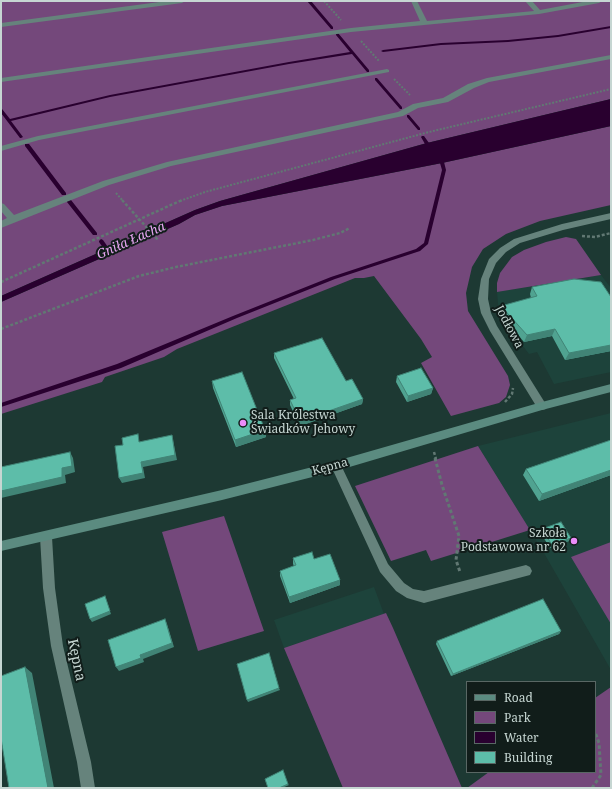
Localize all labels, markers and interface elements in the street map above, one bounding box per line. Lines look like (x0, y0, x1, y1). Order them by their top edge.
water label: Gniła Łacha (94, 219, 168, 263)
street label: Jodłowa (492, 303, 526, 351)
place label: Sala Królestwa Świadków Jehowy (251, 409, 355, 437)
marker: Sala Królestwa Świadków Jehowy (238, 418, 248, 428)
street label: Kępna (311, 455, 349, 479)
place label: Szkoła Podstawowa nr 62 (461, 527, 566, 555)
marker: Szkoła Podstawowa nr 62 (569, 536, 579, 546)
street label: Kępna (63, 637, 89, 683)
legend (466, 681, 596, 773)
text: Road (504, 689, 533, 706)
text: Park (504, 709, 531, 726)
text: Water (504, 729, 539, 746)
text: Building (504, 749, 552, 766)

